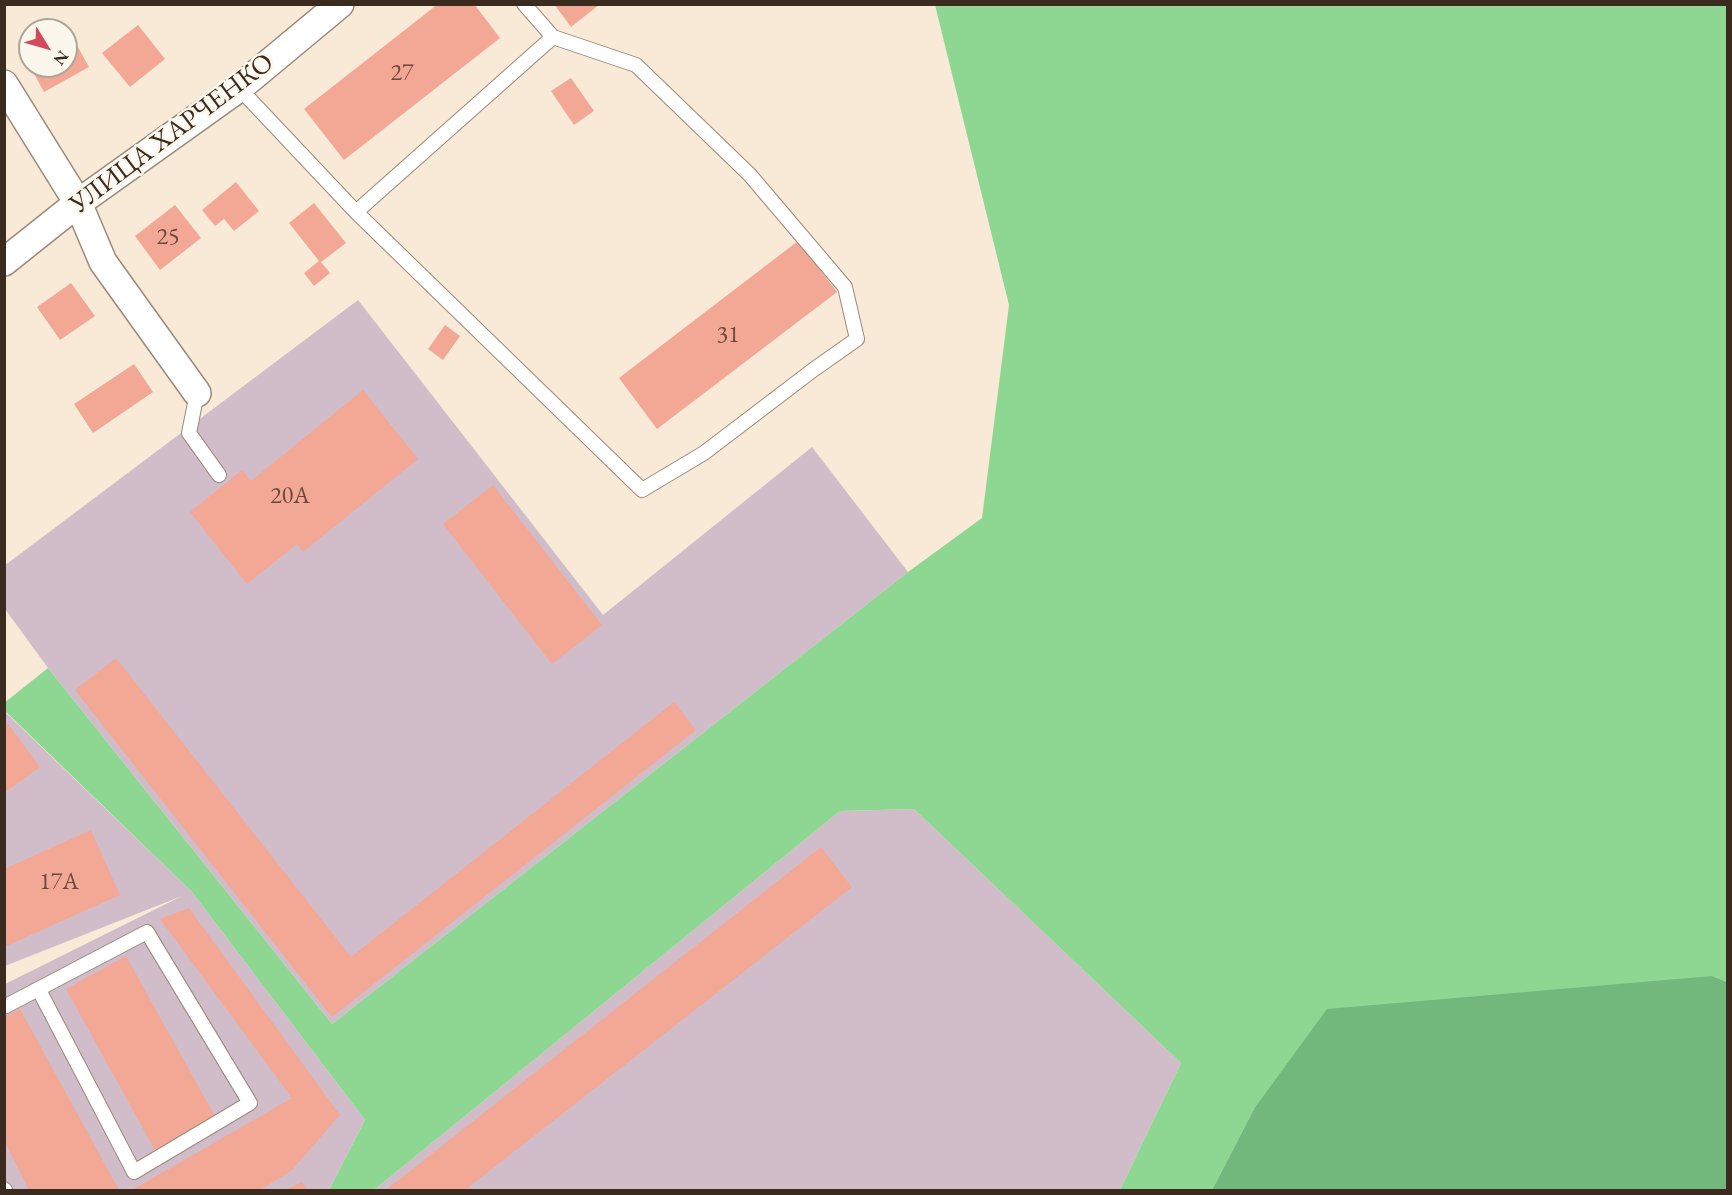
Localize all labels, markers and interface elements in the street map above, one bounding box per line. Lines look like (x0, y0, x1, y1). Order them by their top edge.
north arrow (18, 18, 78, 78)
text: N (49, 46, 73, 69)
street label: УЛИЦА ХАРЧЕНКО (64, 47, 280, 221)
house number: 27 (390, 59, 414, 87)
house number: 25 (156, 223, 180, 251)
house number: 31 (716, 321, 740, 349)
house number: 20А (270, 482, 310, 510)
house number: 17А (39, 868, 79, 896)

